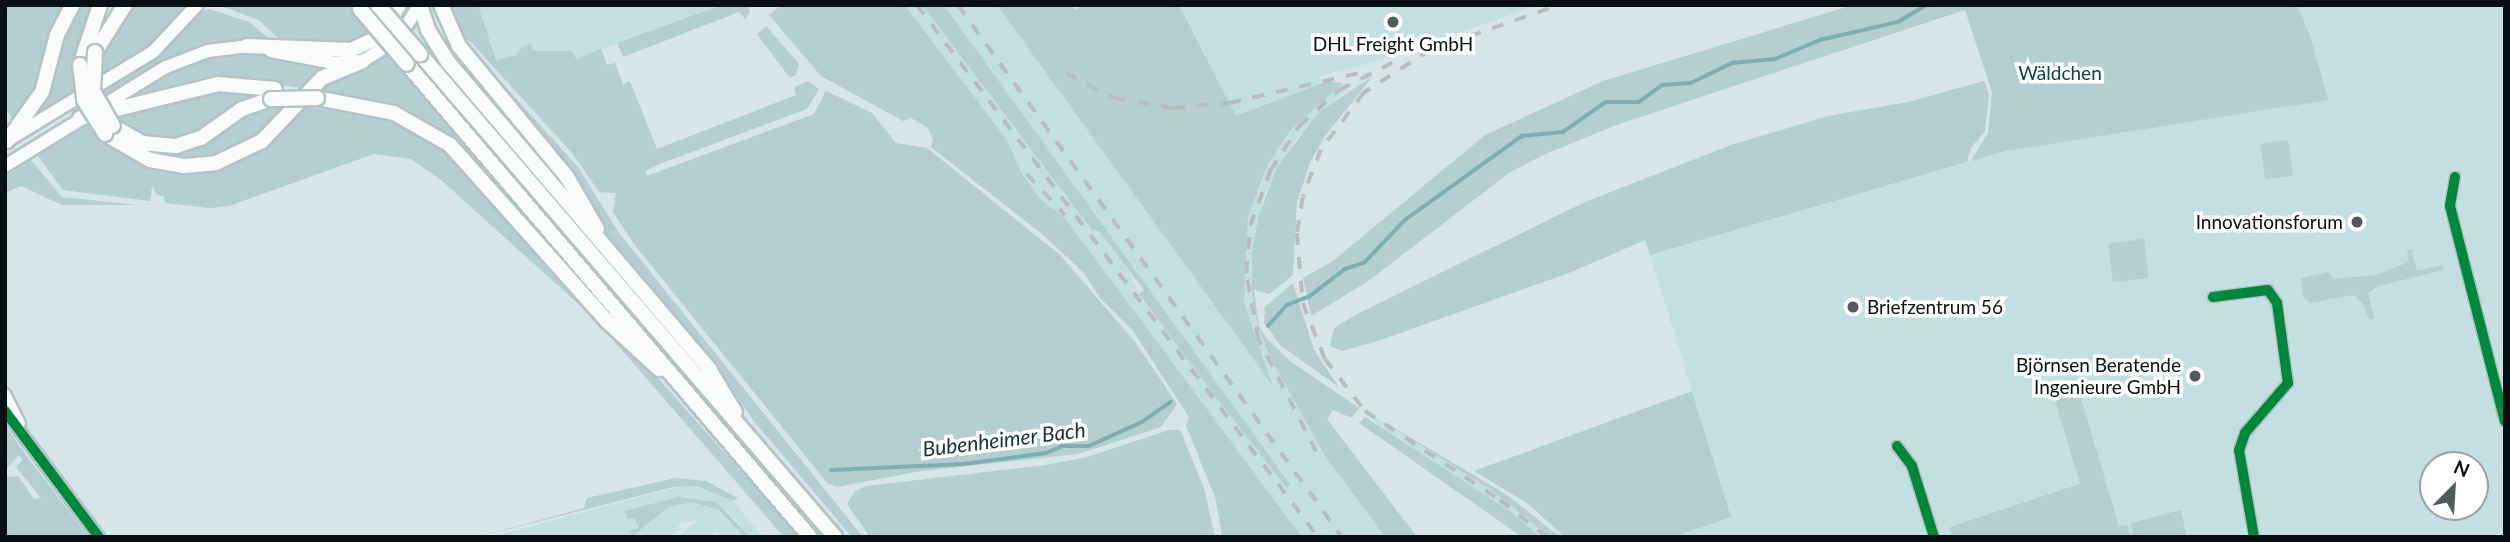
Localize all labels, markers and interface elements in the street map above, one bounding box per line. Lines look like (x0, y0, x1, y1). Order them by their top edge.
marker: DHL Freight GmbH (1385, 14, 1401, 30)
place label: DHL Freight GmbH (1313, 33, 1473, 55)
park label: Wäldchen (2018, 62, 2102, 84)
place label: Innovationsforum (2196, 211, 2343, 233)
marker: Innovationsforum (2349, 214, 2365, 230)
place label: Briefzentrum 56 (1867, 296, 2003, 318)
marker: Briefzentrum 56 (1845, 299, 1861, 315)
place label: Björnsen Beratende Ingenieure GmbH (2016, 354, 2181, 398)
marker: Björnsen Beratende Ingenieure GmbH (2187, 368, 2203, 384)
water label: Bubenheimer Bach (921, 416, 1087, 462)
north arrow (2419, 451, 2489, 521)
text: N (2451, 455, 2473, 482)

